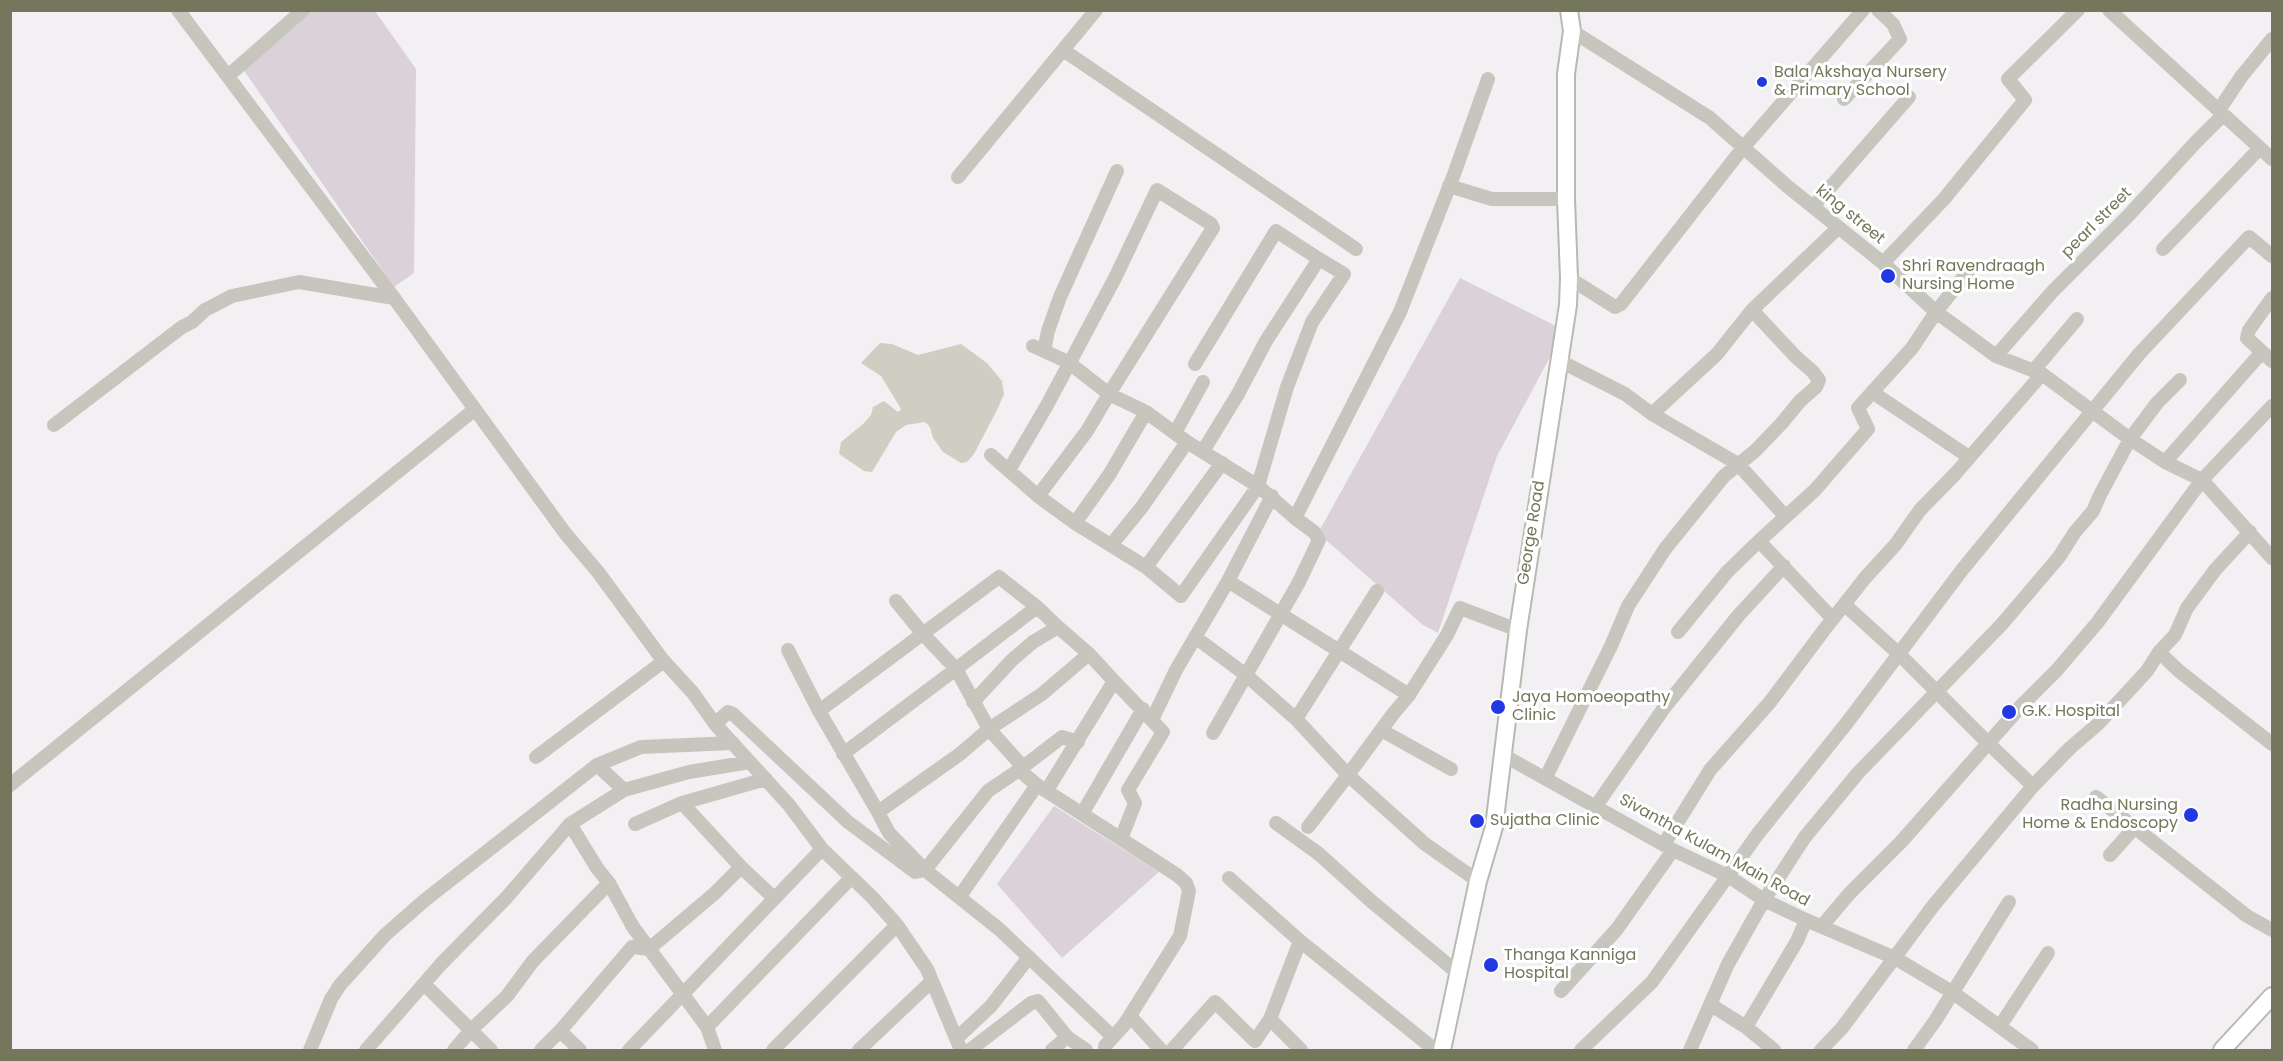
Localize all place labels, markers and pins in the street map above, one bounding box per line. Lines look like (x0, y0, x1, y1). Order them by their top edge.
place label: Bala Akshaya Nursery & Primary School (1774, 63, 1947, 101)
marker: Bala Akshaya Nursery & Primary School (1755, 75, 1769, 89)
place label: Shri Ravendraagh Nursing Home (1902, 257, 2045, 295)
marker: Shri Ravendraagh Nursing Home (1879, 267, 1897, 285)
place label: Jaya Homoeopathy Clinic (1512, 688, 1670, 726)
marker: Jaya Homoeopathy Clinic (1489, 698, 1507, 716)
place label: G.K. Hospital (2022, 702, 2120, 722)
marker: G.K. Hospital (2000, 703, 2018, 721)
place label: Radha Nursing Home & Endoscopy (2022, 796, 2178, 834)
marker: Radha Nursing Home & Endoscopy (2182, 806, 2200, 824)
place label: Sujatha Clinic (1490, 811, 1600, 831)
marker: Sujatha Clinic (1468, 812, 1486, 830)
place label: Thanga Kanniga Hospital (1504, 946, 1636, 984)
marker: Thanga Kanniga Hospital (1482, 956, 1500, 974)

